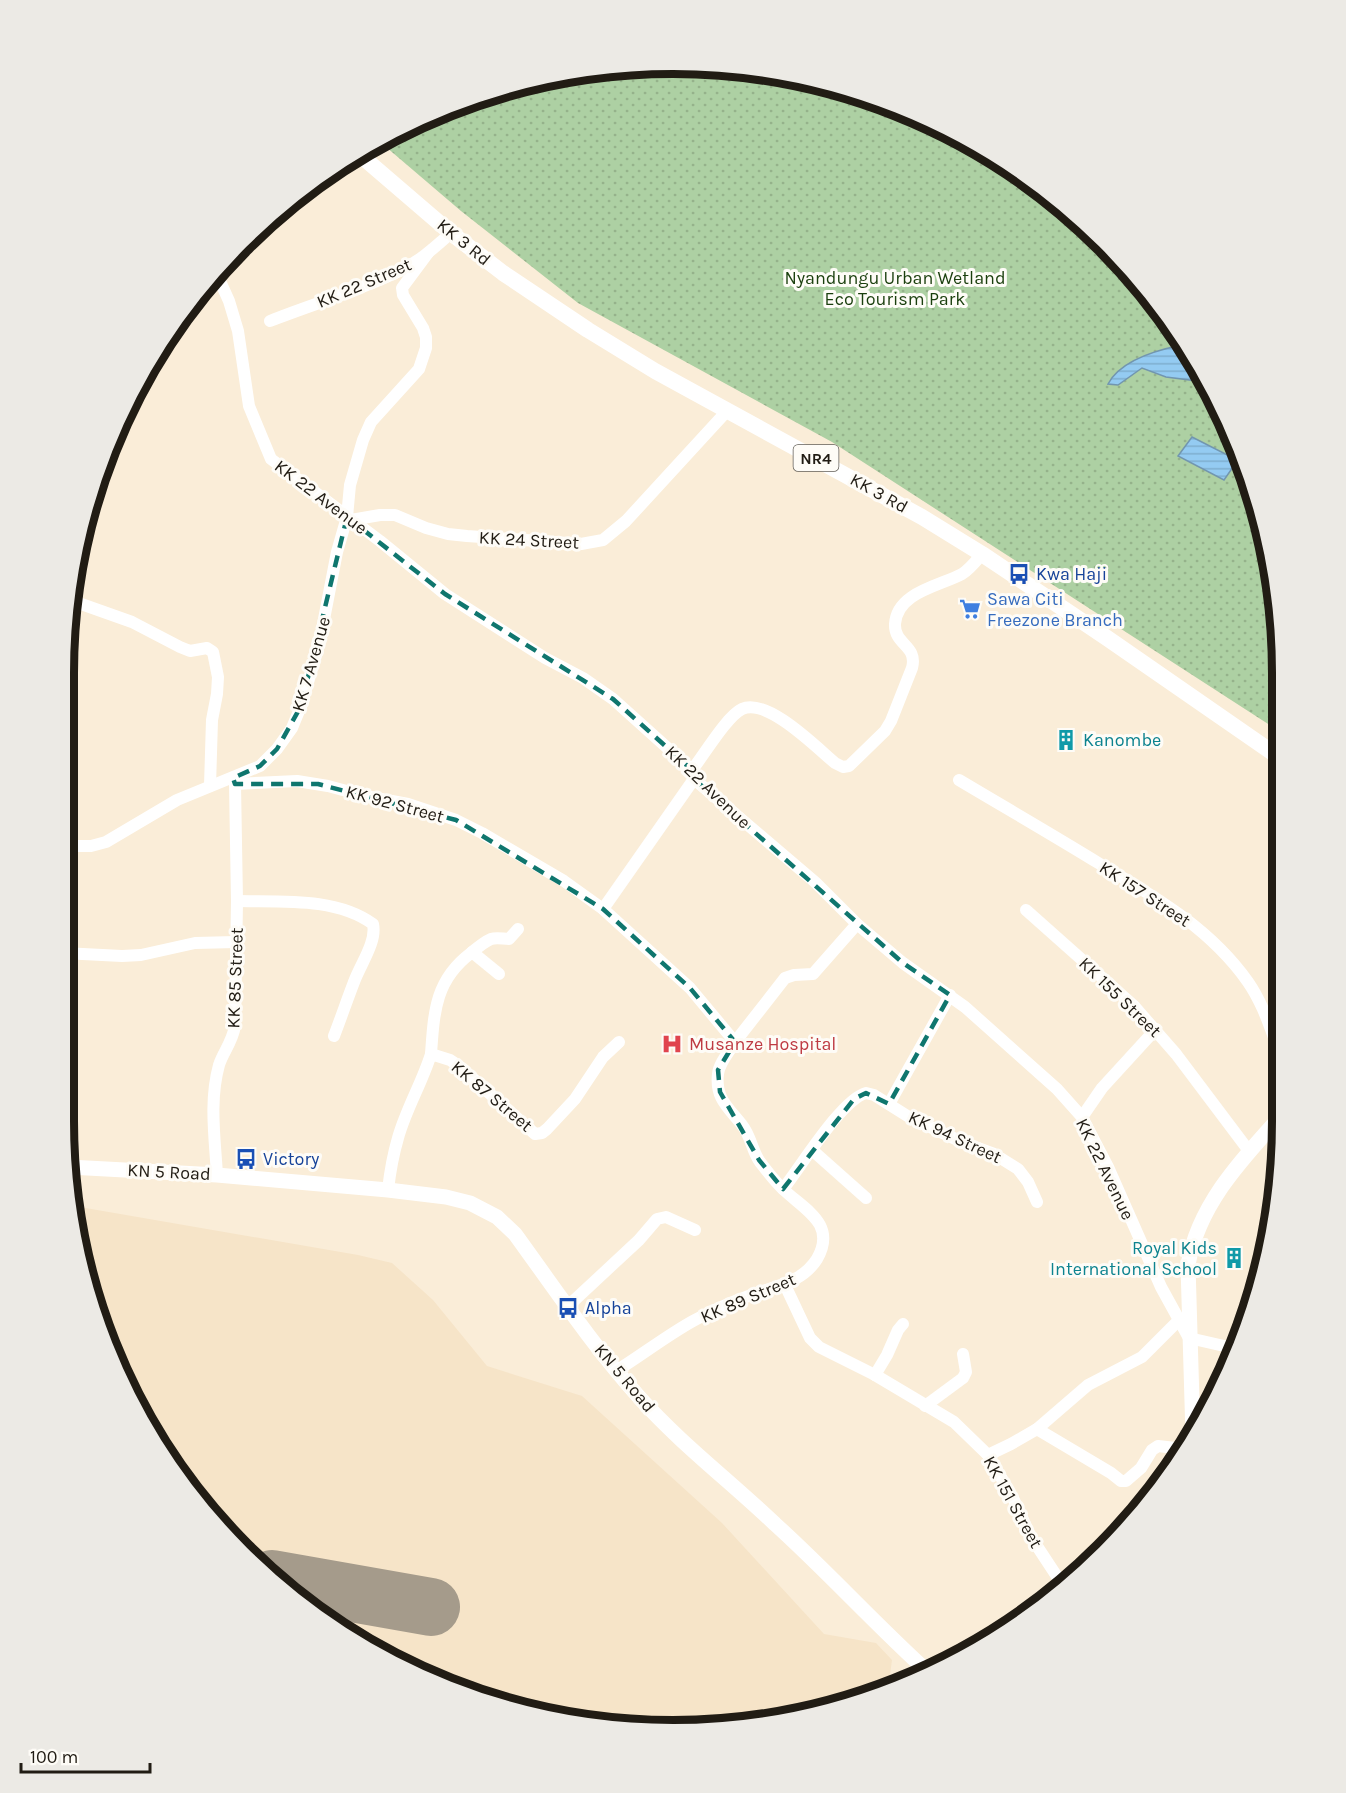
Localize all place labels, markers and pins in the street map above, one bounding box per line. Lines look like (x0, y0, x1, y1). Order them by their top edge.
bus stop icon: Kwa Haji (1007, 562, 1031, 586)
place label: Kwa Haji (1036, 563, 1107, 585)
place label: Sawa Citi Freezone Branch (987, 588, 1123, 631)
supermarket icon: Sawa Citi Freezone Branch (958, 597, 982, 621)
building icon: Kanombe (1054, 728, 1078, 752)
place label: Kanombe (1083, 729, 1161, 751)
hospital icon: Musanze Hospital (660, 1032, 684, 1056)
place label: Musanze Hospital (689, 1033, 836, 1055)
bus stop icon: Victory (234, 1147, 258, 1171)
place label: Victory (263, 1148, 320, 1170)
place label: Royal Kids International School (1050, 1237, 1217, 1280)
building icon: Royal Kids International School (1222, 1246, 1246, 1270)
bus stop icon: Alpha (556, 1296, 580, 1320)
place label: Alpha (585, 1297, 632, 1319)

